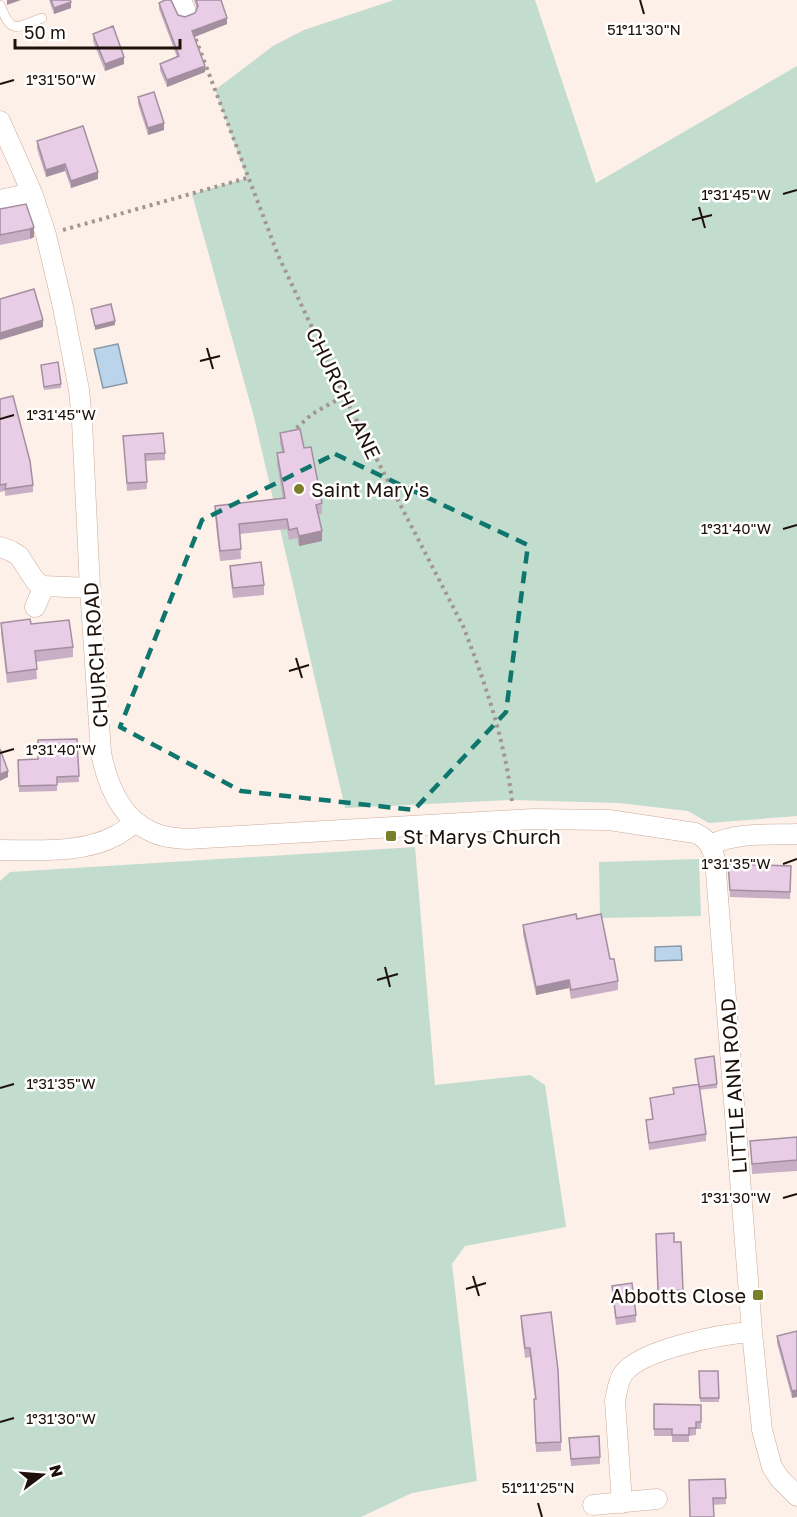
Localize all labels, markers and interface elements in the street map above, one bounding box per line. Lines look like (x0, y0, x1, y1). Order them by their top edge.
scale bar (15, 12, 180, 50)
text: 51°11'30"N (607, 20, 681, 38)
text: 50 m (24, 21, 66, 43)
text: 1°31'50"W (26, 70, 96, 88)
text: 1°31'45"W (701, 185, 771, 203)
street label: CHURCH LANE (302, 323, 386, 463)
text: 1°31'45"W (26, 405, 96, 423)
place label: Saint Mary's (311, 477, 429, 501)
marker: Saint Mary's (292, 482, 306, 496)
text: 1°31'40"W (701, 519, 771, 537)
street label: CHURCH ROAD (78, 581, 112, 729)
text: 1°31'40"W (26, 740, 96, 758)
place label: St Marys Church (403, 824, 561, 848)
marker: St Marys Church (384, 829, 398, 843)
text: 1°31'35"W (701, 854, 771, 872)
street label: LITTLE ANN ROAD (715, 997, 751, 1175)
text: 1°31'35"W (26, 1074, 96, 1092)
text: 1°31'30"W (701, 1188, 771, 1206)
place label: Abbotts Close (611, 1283, 746, 1307)
marker: Abbotts Close (751, 1288, 765, 1302)
text: 1°31'30"W (26, 1409, 96, 1427)
north arrow (12, 1445, 72, 1505)
text: N (45, 1462, 68, 1479)
text: 51°11'25"N (501, 1478, 575, 1496)

